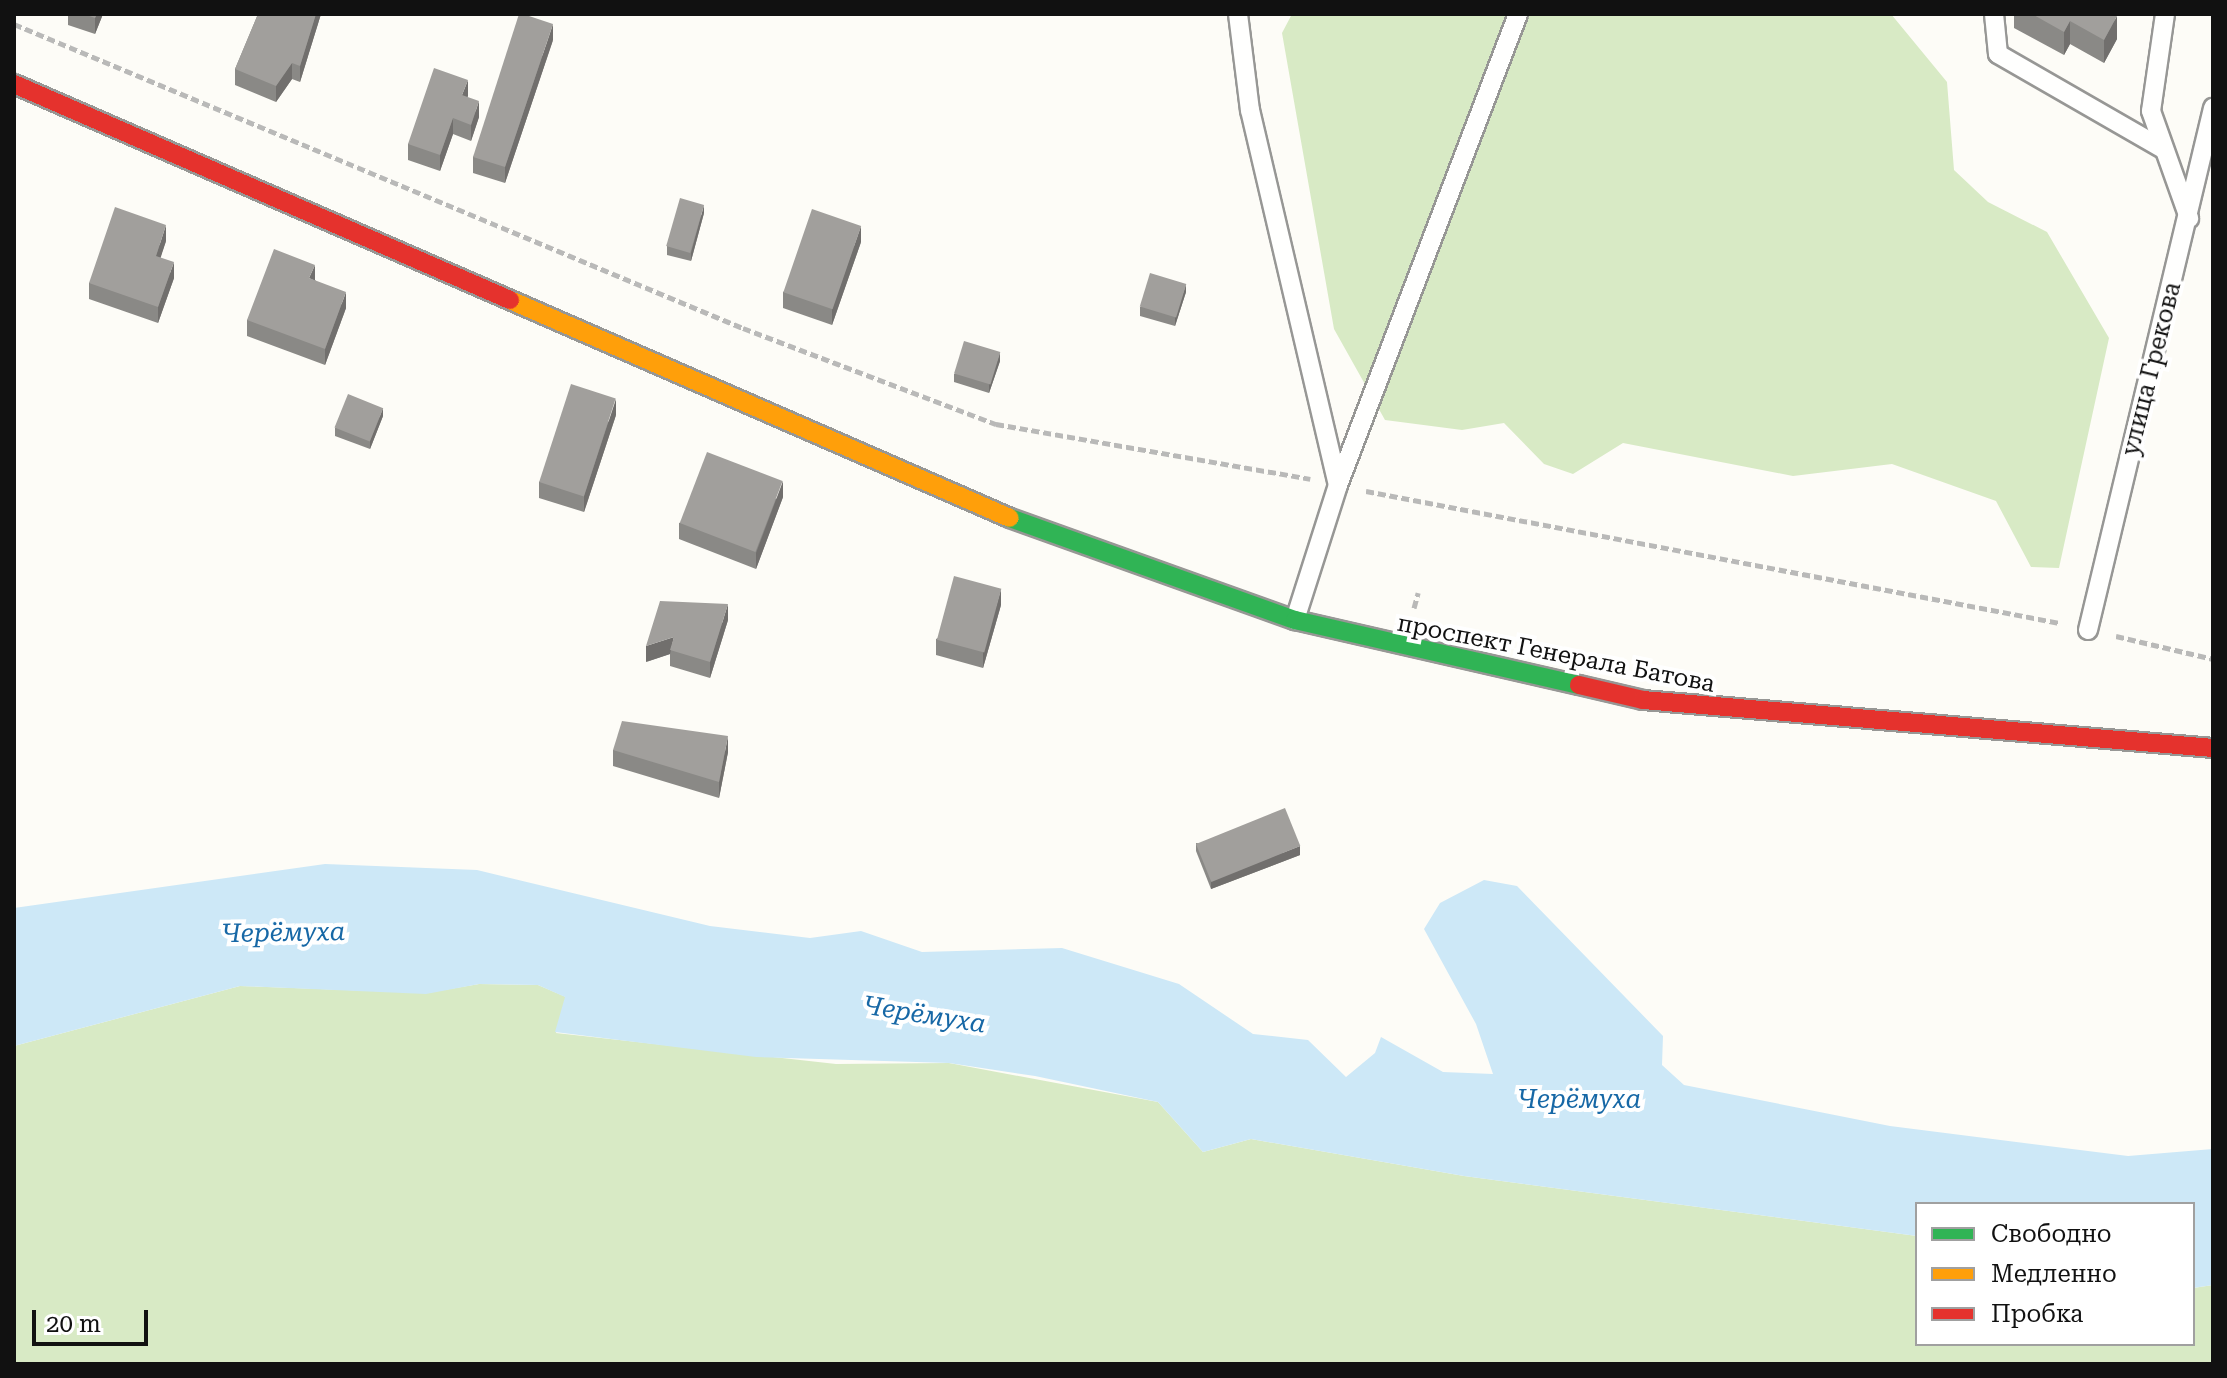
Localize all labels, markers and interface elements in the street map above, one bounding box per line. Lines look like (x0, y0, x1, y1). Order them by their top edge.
street label: улица Грекова (2117, 279, 2187, 459)
street label: проспект Генерала Батова (1395, 609, 1717, 699)
water label: Черёмуха (221, 916, 345, 950)
water label: Черёмуха (860, 990, 988, 1040)
water label: Черёмуха (1517, 1084, 1641, 1116)
legend (1915, 1202, 2195, 1346)
text: Свободно (1991, 1220, 2112, 1248)
text: Медленно (1991, 1260, 2117, 1288)
scale bar (36, 1294, 152, 1344)
text: Пробка (1991, 1300, 2083, 1328)
text: 20 m (46, 1310, 101, 1338)

